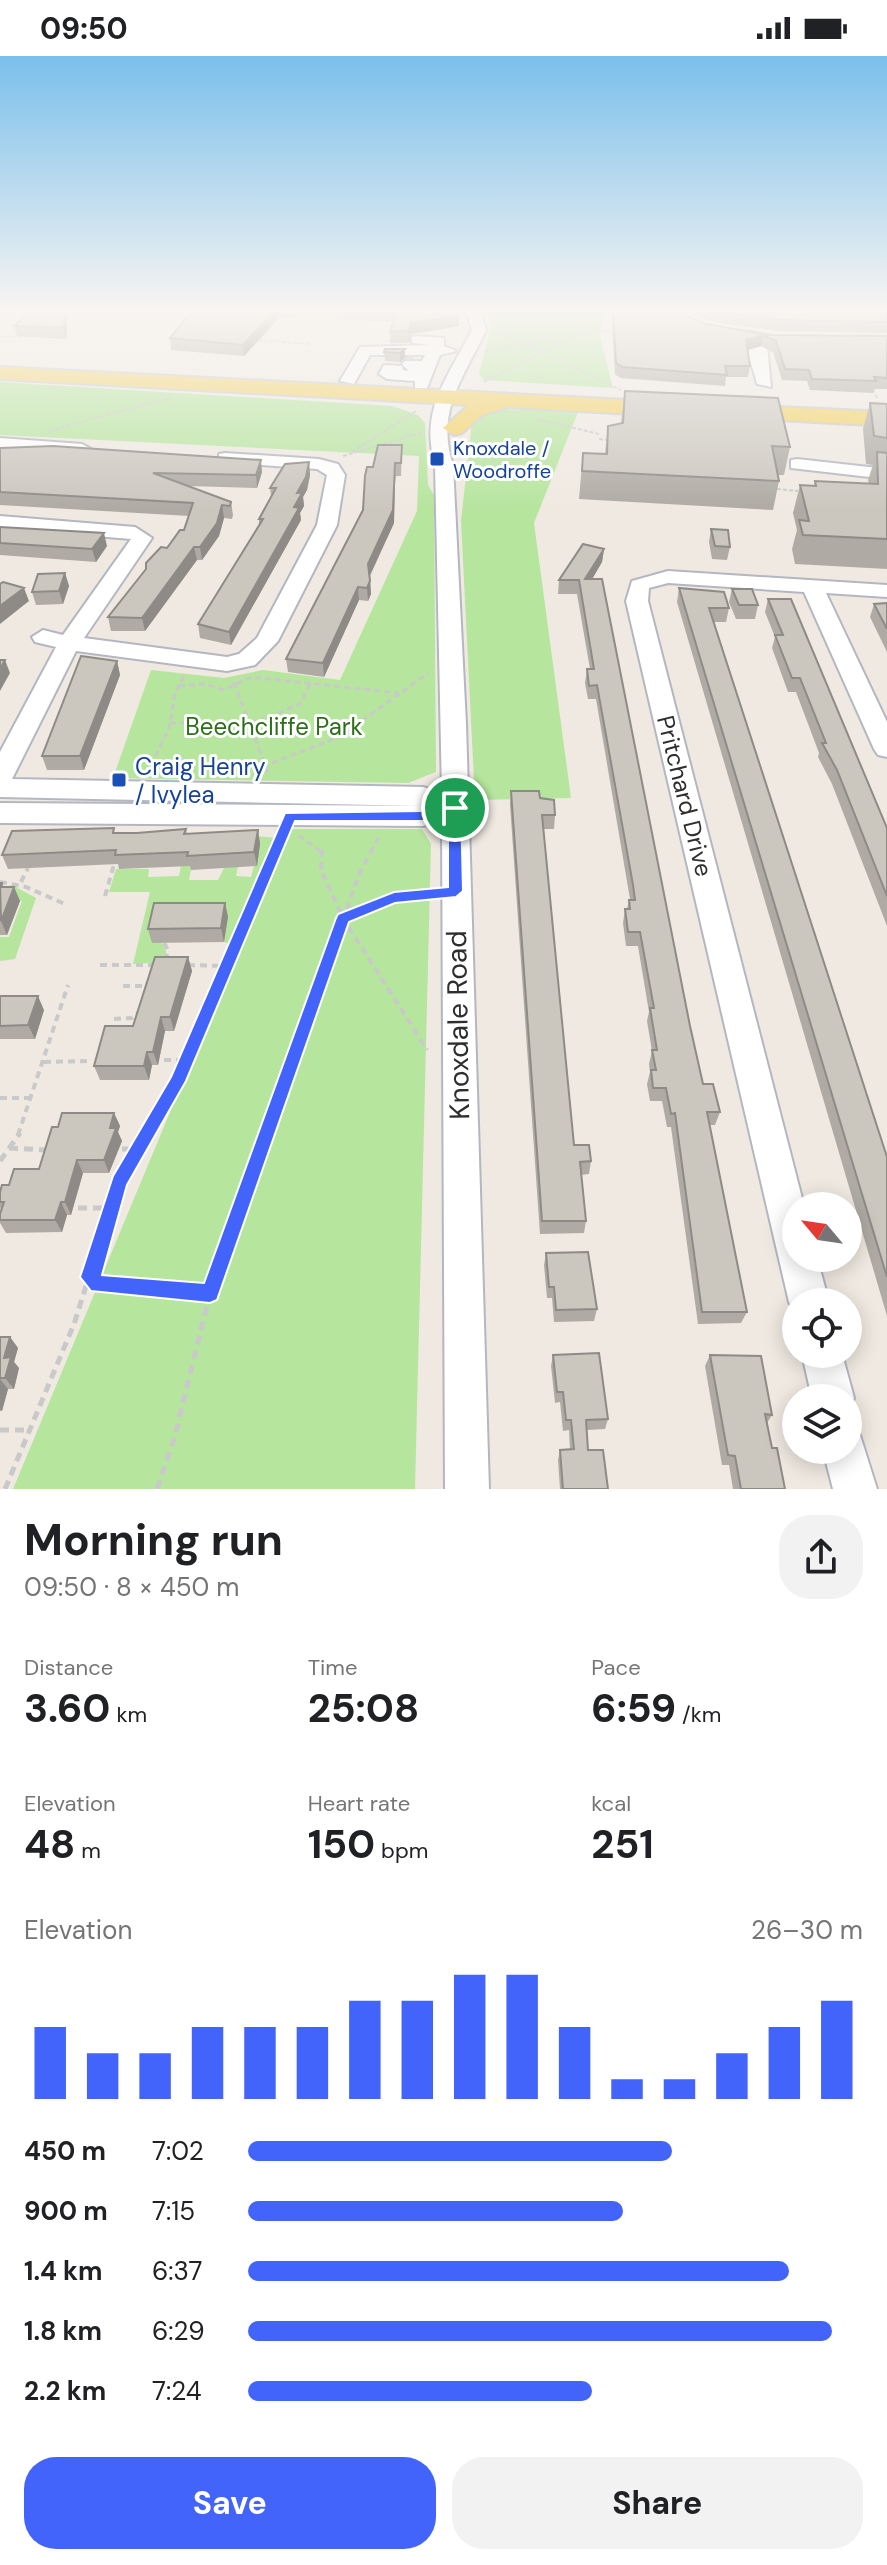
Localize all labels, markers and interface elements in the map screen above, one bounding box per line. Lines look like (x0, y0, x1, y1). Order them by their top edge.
text: 09:50 (40, 9, 128, 48)
place label: Knoxdale / Woodroffe (453, 435, 551, 484)
marker: Knoxdale / Woodroffe (428, 450, 446, 468)
park label: Beechcliffe Park (185, 711, 363, 742)
street label: Pritchard Drive (650, 712, 720, 880)
place label: Craig Henry / Ivylea (135, 751, 266, 810)
marker: Craig Henry / Ivylea (110, 771, 128, 789)
pin (421, 774, 489, 842)
icon: arrive (433, 786, 477, 830)
street label: Knoxdale Road (438, 930, 478, 1120)
north arrow (782, 1192, 862, 1272)
map controls (782, 1192, 862, 1464)
button: locate (782, 1288, 862, 1368)
button: layers (782, 1384, 862, 1464)
text: Morning run (24, 1511, 283, 1569)
button: share (779, 1515, 863, 1599)
text: 09:50 · 8 × 450 m (24, 1570, 239, 1604)
text: Distance (24, 1653, 113, 1682)
text: Time (308, 1653, 357, 1682)
text: Pace (591, 1653, 641, 1682)
text: 3.60 (24, 1682, 111, 1734)
text: 25:08 (308, 1682, 419, 1734)
text: 6:59 (591, 1682, 676, 1734)
text: km (111, 1700, 147, 1729)
text: /km (676, 1700, 721, 1729)
text: Elevation (24, 1789, 116, 1818)
text: Heart rate (308, 1789, 410, 1818)
text: kcal (591, 1789, 631, 1818)
text: 48 (24, 1818, 75, 1870)
text: 150 (308, 1818, 375, 1870)
text: 251 (591, 1818, 654, 1870)
text: m (75, 1836, 101, 1865)
text: bpm (375, 1836, 428, 1865)
text: Elevation (24, 1913, 132, 1947)
text: 26–30 m (751, 1913, 863, 1947)
text: 450 m (24, 2134, 106, 2168)
text: 7:02 (152, 2134, 204, 2168)
text: 900 m (24, 2194, 108, 2228)
text: 7:15 (152, 2194, 195, 2228)
text: 1.4 km (24, 2254, 103, 2288)
text: 6:37 (152, 2254, 202, 2288)
text: 1.8 km (24, 2314, 102, 2348)
text: 6:29 (152, 2314, 205, 2348)
text: 2.2 km (24, 2374, 106, 2408)
text: 7:24 (152, 2374, 201, 2408)
button: Save (24, 2457, 436, 2549)
button: Share (452, 2457, 863, 2549)

